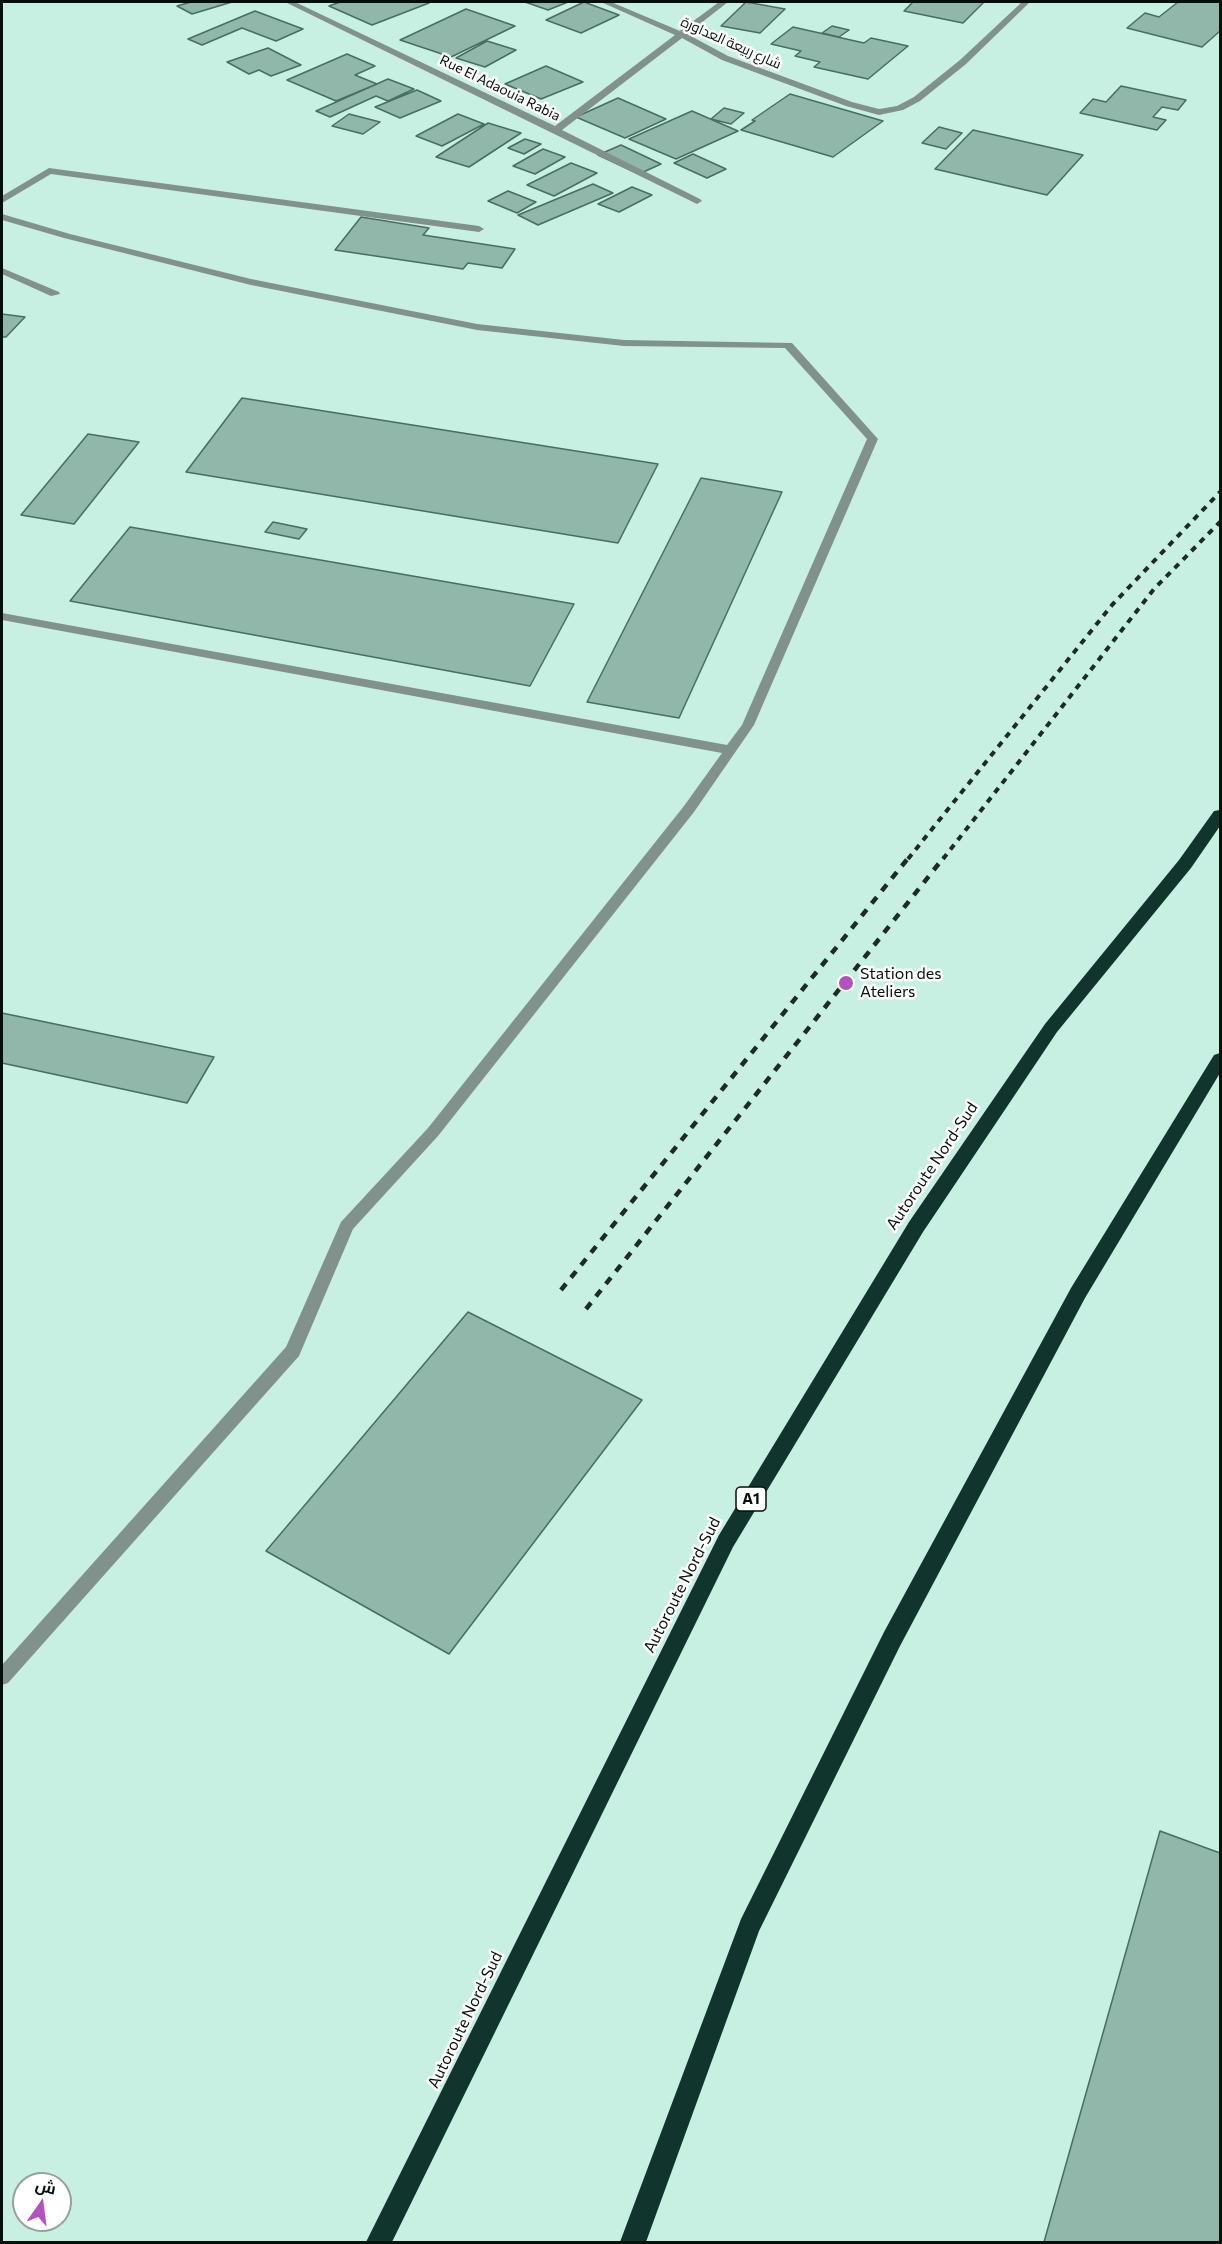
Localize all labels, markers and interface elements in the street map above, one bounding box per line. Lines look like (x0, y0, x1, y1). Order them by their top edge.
street label: شارع ربيعة العداورة (678, 13, 784, 73)
street label: Rue El Adaouia Rabia (437, 51, 563, 125)
place label: Station des Ateliers (860, 964, 942, 1002)
marker: Station des Ateliers (837, 974, 855, 992)
street label: Autoroute Nord-Sud (882, 1099, 982, 1233)
road number: A1 (736, 1487, 766, 1511)
street label: Autoroute Nord-Sud (639, 1514, 725, 1656)
street label: Autoroute Nord-Sud (424, 1949, 506, 2091)
north arrow (12, 2172, 72, 2232)
text: ش (34, 2174, 58, 2198)

